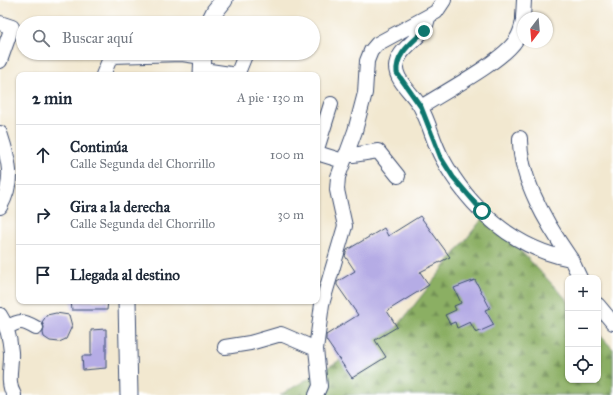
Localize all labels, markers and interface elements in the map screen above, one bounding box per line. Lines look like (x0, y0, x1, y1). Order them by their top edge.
north arrow (517, 12, 553, 48)
search box (16, 16, 320, 60)
route end (415, 22, 433, 40)
icon: search (30, 27, 52, 49)
text: Buscar aquí (62, 29, 133, 47)
text: 2 min (32, 88, 72, 109)
text: A pie · 130 m (237, 90, 304, 106)
text: Continúa (70, 138, 128, 156)
icon: ahead (32, 144, 54, 166)
text: 100 m (270, 147, 304, 163)
text: Calle Segunda del Chorrillo (70, 156, 215, 172)
text: Gira a la derecha (70, 198, 170, 216)
route start (473, 202, 491, 220)
icon: right (32, 204, 54, 226)
text: 30 m (278, 207, 304, 223)
text: Calle Segunda del Chorrillo (70, 216, 215, 232)
icon: arrive (32, 264, 54, 286)
text: Llegada al destino (70, 266, 180, 284)
map controls (565, 275, 601, 383)
button: + (565, 275, 601, 311)
button: − (565, 311, 601, 347)
button: locate (565, 347, 601, 383)

